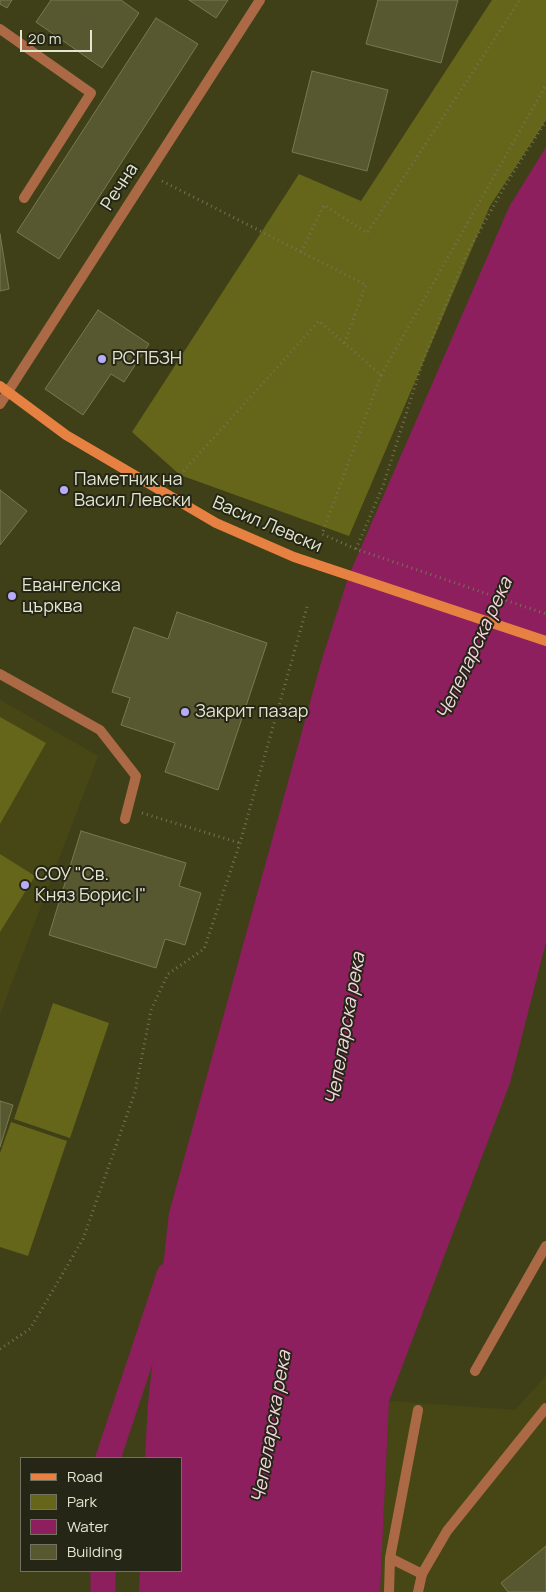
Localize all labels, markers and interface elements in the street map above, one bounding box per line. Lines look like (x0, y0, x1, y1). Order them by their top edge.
scale bar (22, 20, 95, 52)
text: 20 m (28, 28, 61, 49)
street label: Речна (97, 159, 143, 215)
place label: РСПБЗН (112, 348, 182, 370)
marker: РСПБЗН (96, 353, 108, 365)
place label: Паметник на Васил Левски (74, 469, 191, 512)
marker: Паметник на Васил Левски (58, 484, 70, 496)
street label: Васил Левски (209, 492, 325, 558)
water label: Чепеларска река (432, 574, 518, 724)
place label: Евангелска църква (22, 575, 121, 618)
marker: Евангелска църква (6, 590, 18, 602)
place label: Закрит пазар (195, 701, 308, 723)
marker: Закрит пазар (179, 706, 191, 718)
place label: СОУ "Св. Княз Борис I" (35, 864, 146, 906)
marker: СОУ "Св. Княз Борис I" (19, 879, 31, 891)
water label: Чепеларска река (321, 951, 371, 1107)
water label: Чепеларска река (247, 1349, 297, 1505)
legend (20, 1457, 182, 1572)
text: Road (67, 1466, 103, 1487)
text: Park (67, 1491, 97, 1512)
text: Water (67, 1516, 109, 1537)
text: Building (67, 1541, 122, 1562)

